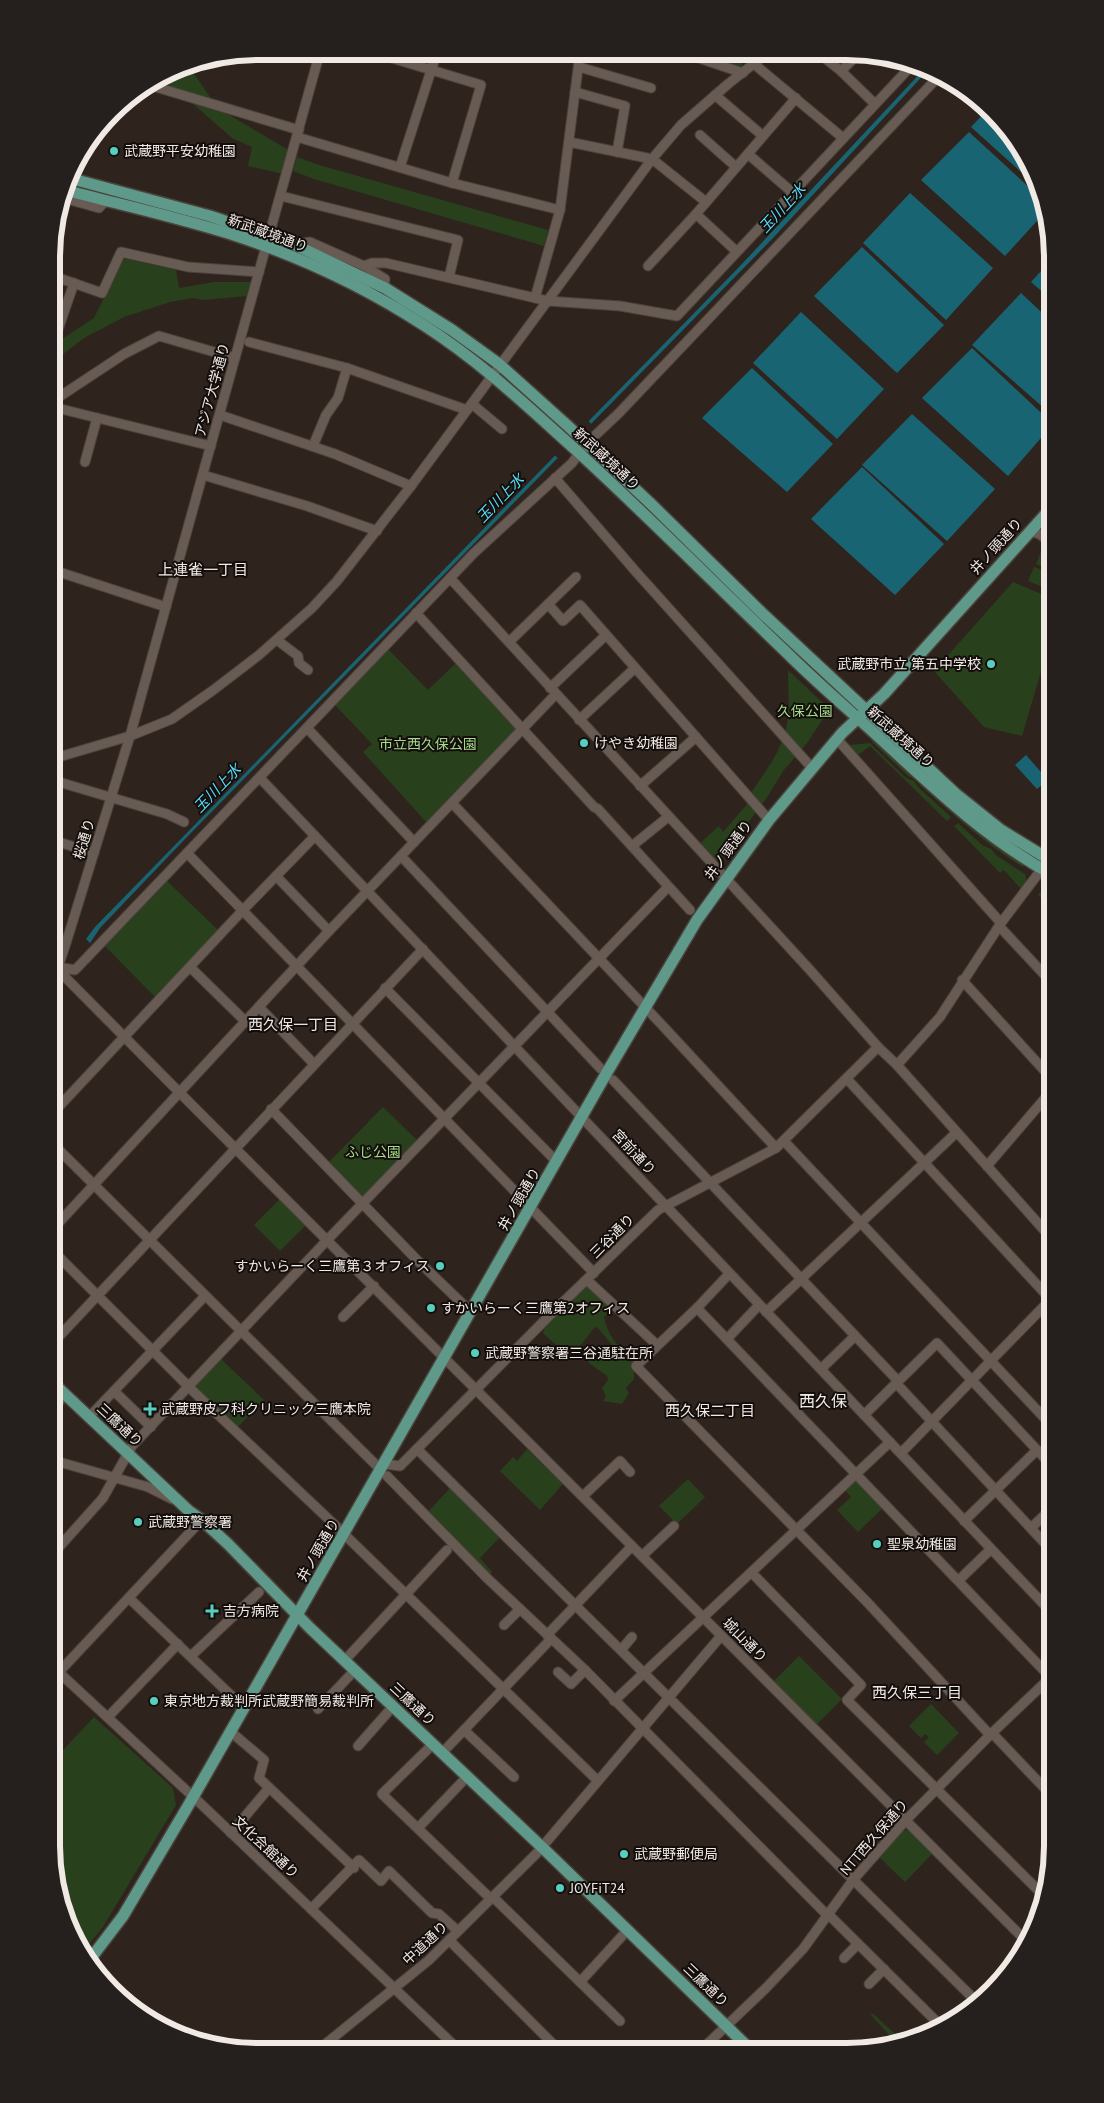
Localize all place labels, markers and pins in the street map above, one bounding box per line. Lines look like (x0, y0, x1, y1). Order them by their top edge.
place label: 武蔵野平安幼稚園 (124, 142, 236, 160)
marker: 武蔵野平安幼稚園 (108, 145, 120, 157)
place label: 武蔵野市立 第五中学校 (837, 655, 981, 673)
marker: 武蔵野市立 第五中学校 (985, 658, 997, 670)
place label: けやき幼稚園 (594, 734, 678, 752)
marker: けやき幼稚園 (578, 737, 590, 749)
place label: すかいらーく三鷹第３オフィス (234, 1257, 430, 1275)
marker: すかいらーく三鷹第３オフィス (434, 1260, 446, 1272)
place label: すかいらーく三鷹第2オフィス (441, 1299, 630, 1317)
marker: すかいらーく三鷹第2オフィス (425, 1302, 437, 1314)
place label: 武蔵野警察署三谷通駐在所 (485, 1344, 653, 1362)
marker: 武蔵野警察署三谷通駐在所 (469, 1347, 481, 1359)
place label: 武蔵野皮フ科クリニック三鷹本院 (161, 1400, 371, 1418)
marker: 武蔵野皮フ科クリニック三鷹本院 (143, 1402, 157, 1416)
place label: 武蔵野警察署 (148, 1513, 232, 1531)
marker: 武蔵野警察署 (132, 1516, 144, 1528)
place label: 聖泉幼稚園 (887, 1535, 957, 1553)
marker: 聖泉幼稚園 (871, 1538, 883, 1550)
place label: 吉方病院 (223, 1602, 279, 1620)
marker: 吉方病院 (205, 1604, 219, 1618)
place label: 東京地方裁判所武蔵野簡易裁判所 (164, 1692, 374, 1710)
marker: 東京地方裁判所武蔵野簡易裁判所 (148, 1695, 160, 1707)
place label: 武蔵野郵便局 (634, 1845, 718, 1863)
marker: 武蔵野郵便局 (618, 1848, 630, 1860)
place label: JOYFiT24 (569, 1879, 625, 1897)
marker: JOYFiT24 (554, 1882, 566, 1894)

